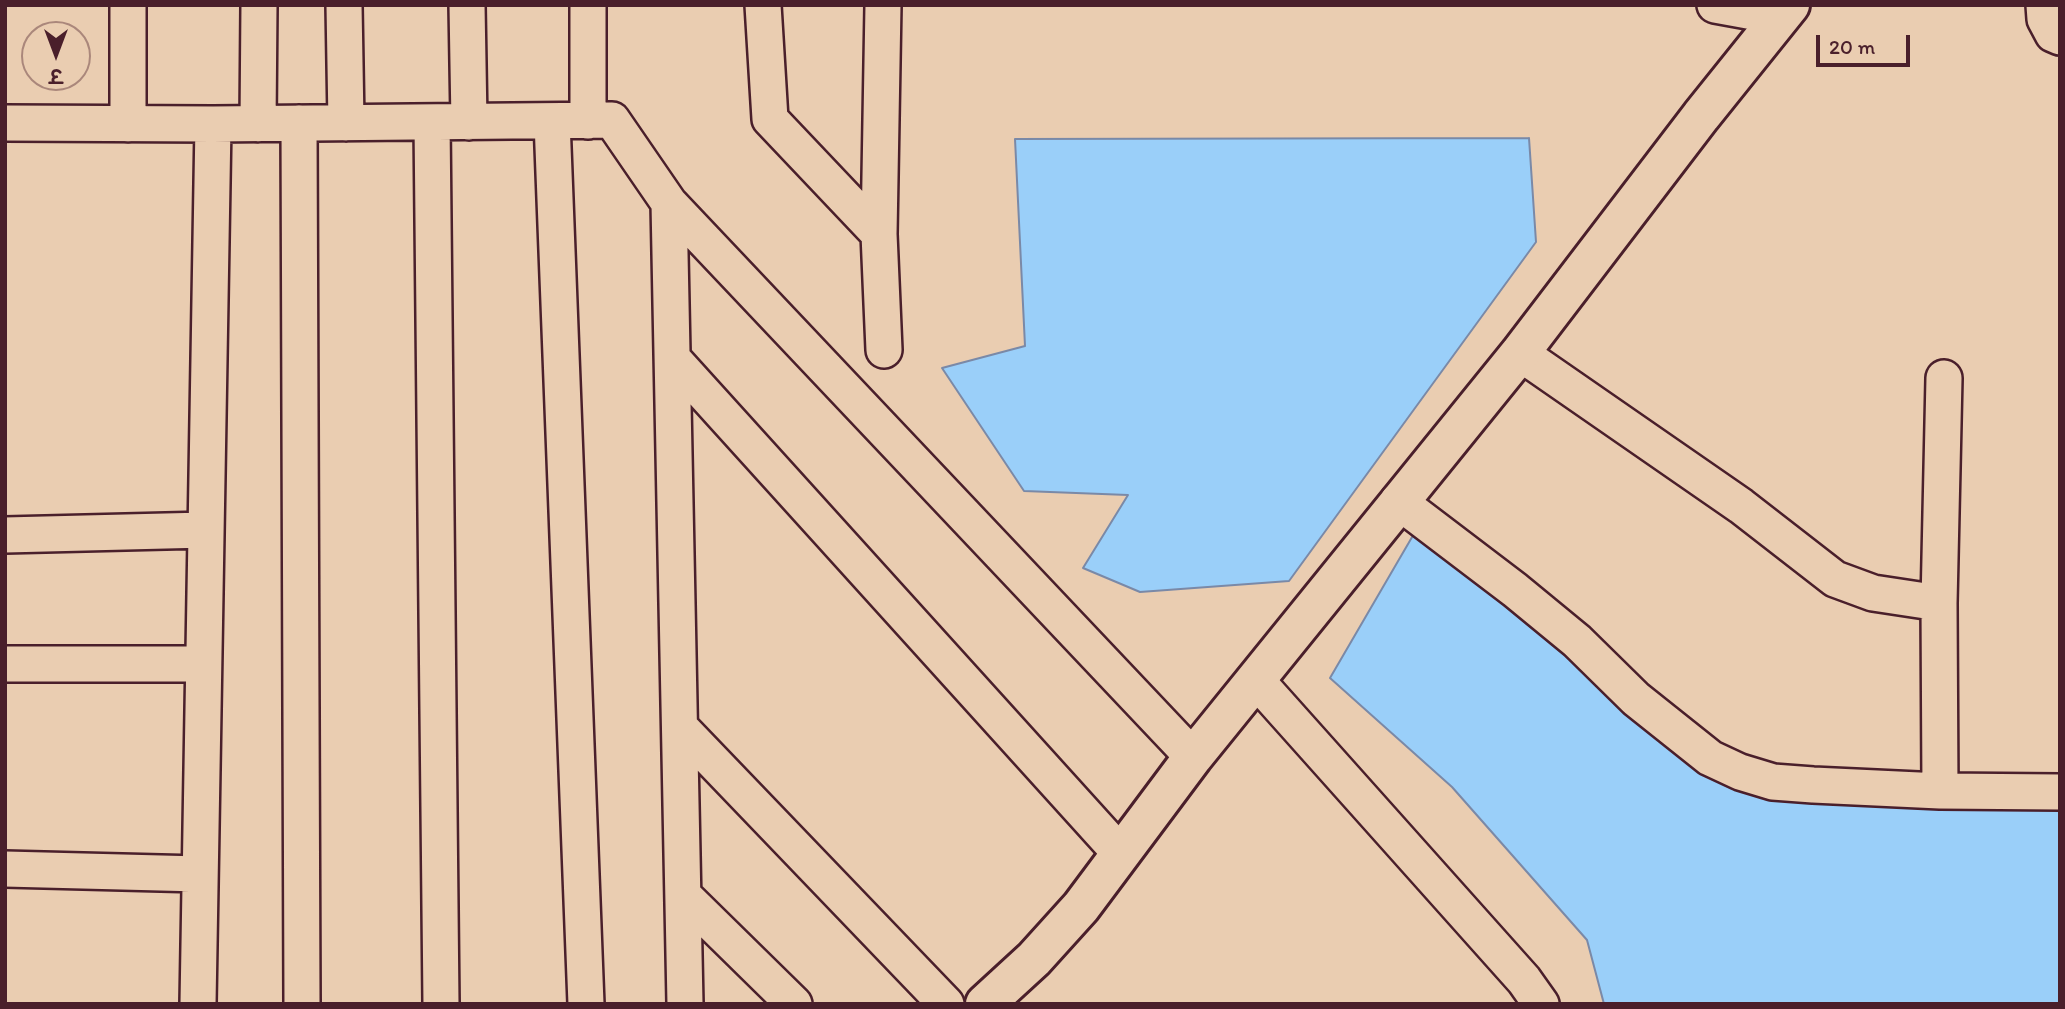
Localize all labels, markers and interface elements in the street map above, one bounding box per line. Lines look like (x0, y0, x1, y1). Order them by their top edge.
north arrow (21, 21, 91, 91)
scale bar (1820, 21, 1914, 65)
text: 20 m (1829, 34, 1875, 59)
text: उ (50, 64, 62, 87)

